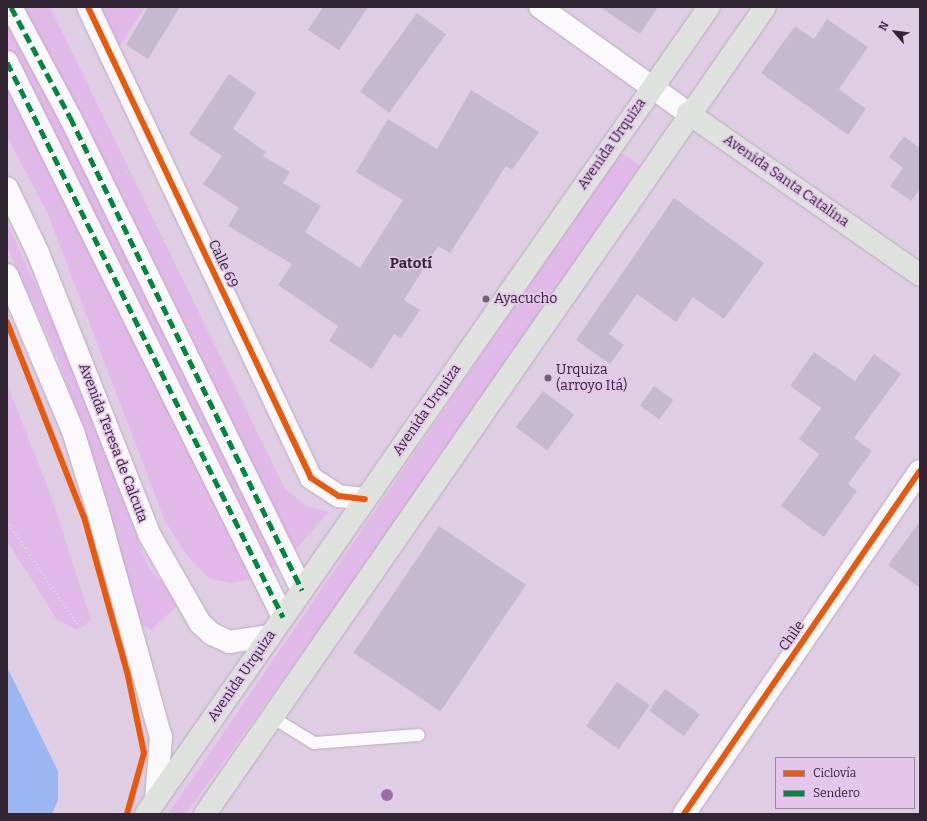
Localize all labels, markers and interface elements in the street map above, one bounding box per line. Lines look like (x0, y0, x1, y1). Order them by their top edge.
north arrow (875, 12, 915, 52)
text: N (876, 19, 892, 33)
street label: Avenida Urquiza (574, 95, 650, 193)
street label: Avenida Santa Catalina (720, 131, 852, 231)
street label: Calle 69 (205, 237, 241, 291)
district label: Patotí (390, 255, 432, 273)
place label: Ayacucho (494, 291, 557, 307)
marker: Ayacucho (481, 294, 491, 304)
street label: Avenida Teresa de Calcuta (75, 361, 151, 525)
street label: Avenida Urquiza (389, 361, 465, 459)
place label: Urquiza (arroyo Itá) (556, 362, 627, 394)
marker: Urquiza (arroyo Itá) (543, 373, 553, 383)
street label: Chile (776, 618, 808, 654)
street label: Avenida Urquiza (204, 627, 280, 725)
legend (775, 757, 915, 809)
text: Ciclovía (813, 766, 856, 780)
text: Sendero (813, 786, 860, 800)

